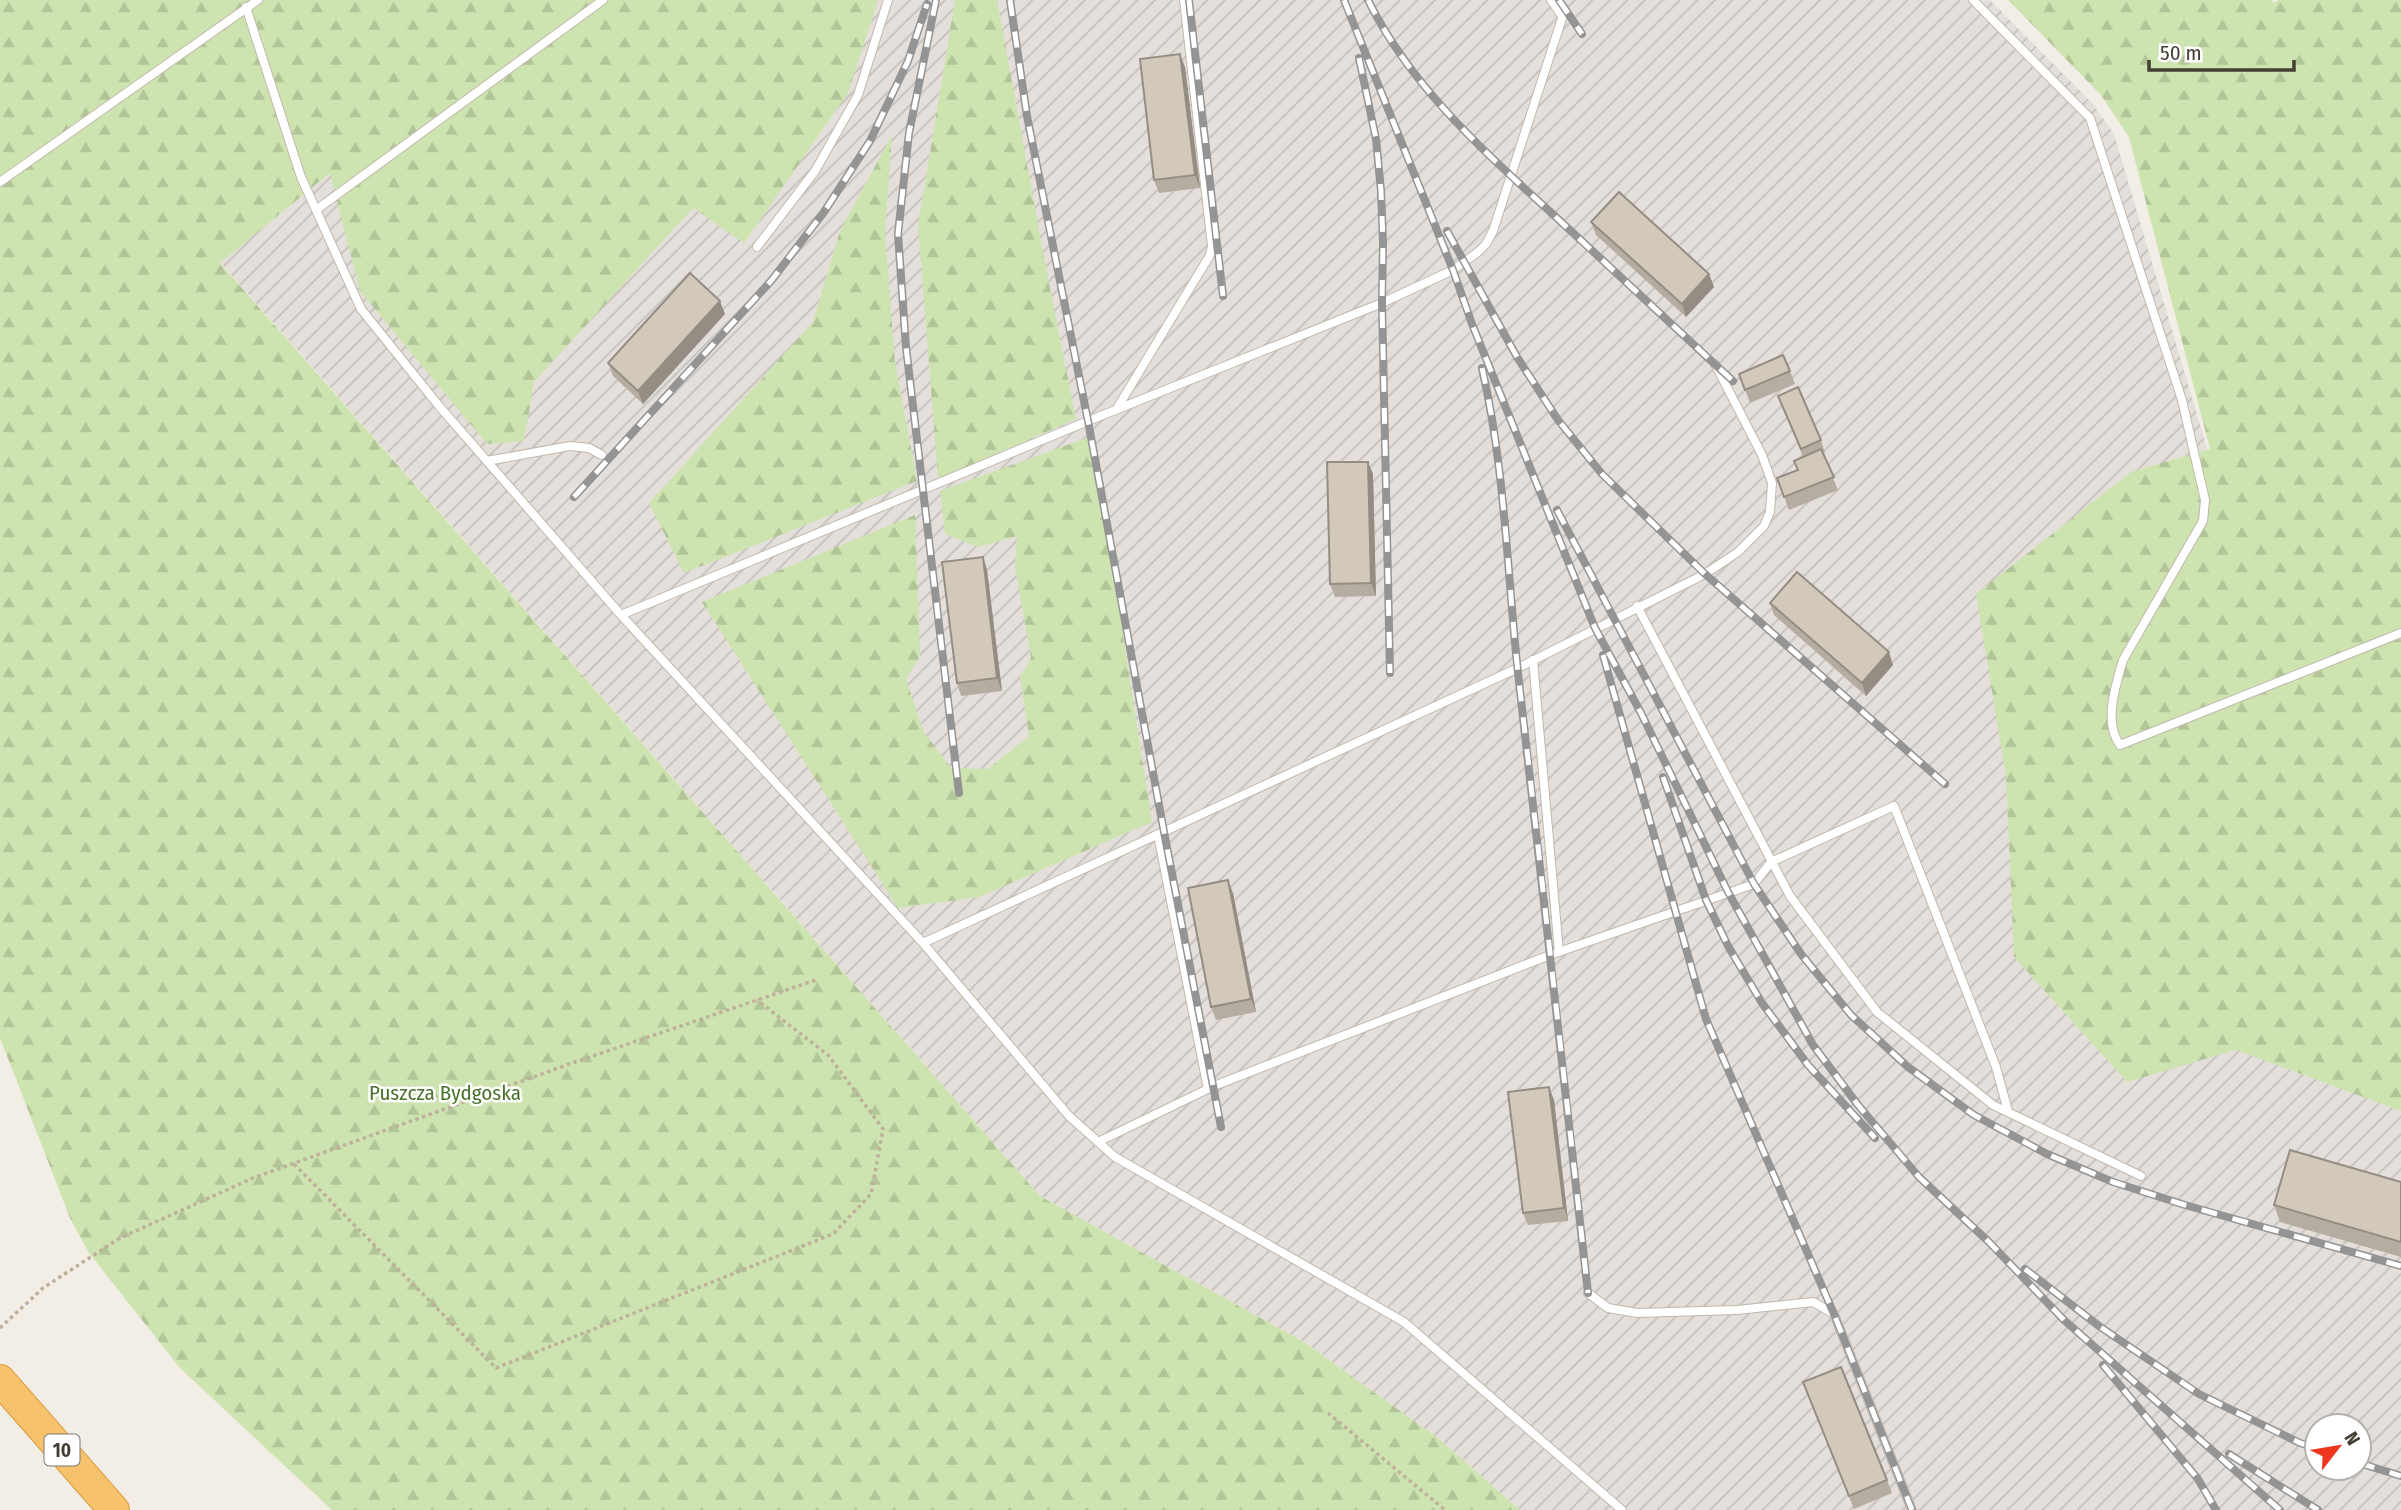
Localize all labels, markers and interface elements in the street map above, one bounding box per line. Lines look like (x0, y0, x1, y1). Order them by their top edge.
scale bar (2149, 28, 2294, 72)
text: 50 m (2160, 40, 2202, 66)
park label: Puszcza Bydgoska (369, 1080, 521, 1106)
north arrow (2303, 1412, 2373, 1482)
text: N (2339, 1428, 2365, 1449)
road number: 10 (44, 1434, 80, 1466)

